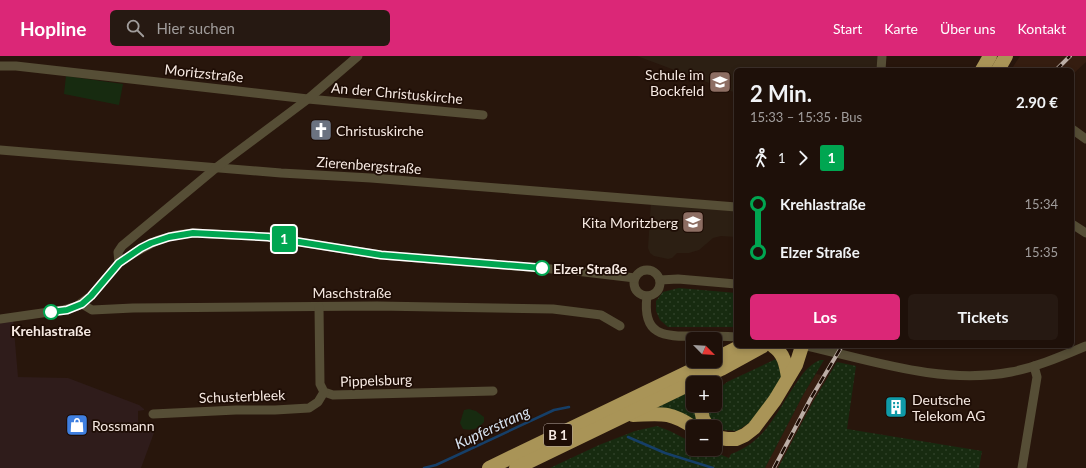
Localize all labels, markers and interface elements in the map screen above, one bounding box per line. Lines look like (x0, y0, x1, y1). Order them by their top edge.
search box (110, 10, 390, 46)
text: Hopline (20, 17, 86, 40)
icon: search (124, 17, 146, 39)
text: Hier suchen (156, 19, 235, 37)
text: Start (833, 20, 862, 37)
text: Karte (884, 20, 918, 37)
text: Über uns (940, 20, 995, 37)
text: Kontakt (1017, 20, 1066, 37)
street label: Moritzstraße (164, 60, 244, 86)
place label: Schule im Bockfeld (645, 66, 704, 99)
school or university icon: Schule im Bockfeld (707, 69, 733, 95)
street label: An der Christuskirche (330, 79, 464, 107)
text: 2 Min. (750, 80, 812, 107)
text: 2.90 € (1016, 93, 1058, 111)
text: 15:33 – 15:35 · Bus (750, 109, 862, 125)
church icon: Christuskirche (308, 117, 334, 143)
place label: Christuskirche (336, 122, 424, 139)
icon: walk (750, 147, 772, 169)
icon: forward (792, 147, 814, 169)
text: 1 (828, 149, 836, 166)
text: 1 (778, 150, 786, 166)
street label: Zierenbergstraße (316, 153, 422, 177)
text: Krehlastraße (780, 195, 866, 213)
text: 15:34 (1025, 196, 1058, 212)
school or university icon: Kita Moritzberg (680, 209, 706, 235)
place label: Kita Moritzberg (582, 214, 678, 231)
line badge: 1 (271, 226, 297, 252)
text: 1 (280, 230, 288, 247)
text: Elzer Straße (780, 243, 860, 261)
text: 15:35 (1025, 244, 1058, 260)
marker: Elzer Straße (534, 260, 550, 276)
place label: Elzer Straße (553, 260, 628, 277)
street label: Maschstraße (313, 284, 391, 301)
button: Los (750, 294, 900, 340)
button: Tickets (908, 294, 1058, 340)
marker: Krehlastraße (43, 304, 59, 320)
place label: Krehlastraße (11, 322, 92, 339)
north arrow (686, 332, 722, 368)
map controls (686, 332, 722, 456)
street label: Pippelsburg (340, 370, 412, 390)
button: + (686, 376, 722, 412)
street label: Schusterbleek (199, 386, 286, 406)
place label: Deutsche Telekom AG (912, 391, 985, 424)
building icon: Deutsche Telekom AG (883, 394, 909, 420)
water label: Kupferstrang (452, 402, 533, 452)
shop icon: Rossmann (64, 412, 90, 438)
place label: Rossmann (92, 417, 154, 434)
button: − (686, 420, 722, 456)
road number: B 1 (544, 424, 572, 446)

